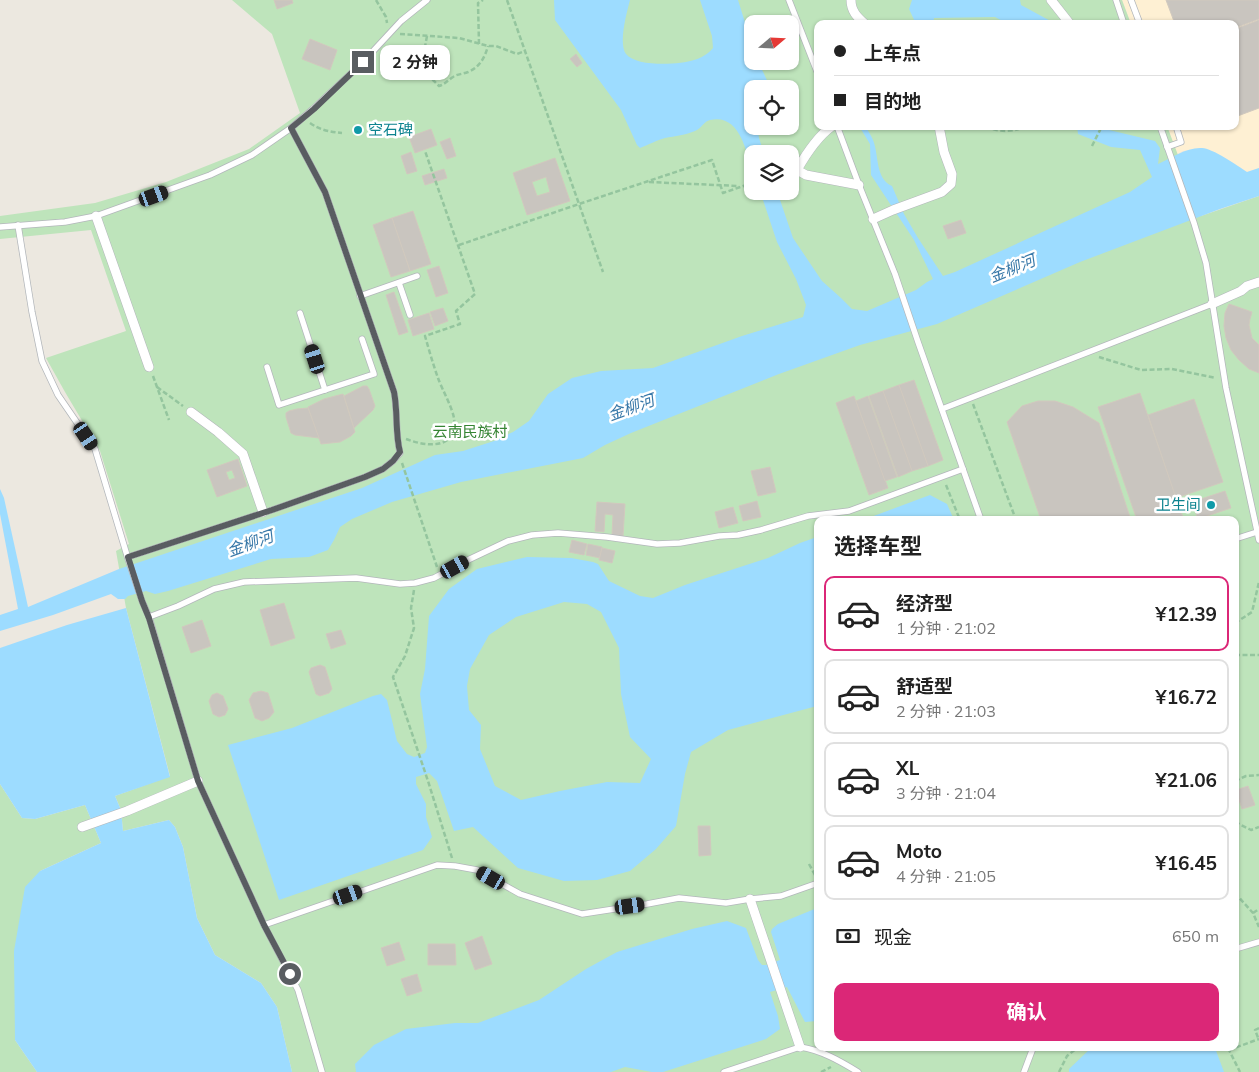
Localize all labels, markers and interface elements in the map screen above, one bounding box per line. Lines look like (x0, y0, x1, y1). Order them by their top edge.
north arrow (744, 15, 799, 70)
map controls (744, 15, 799, 200)
text: 上车点 (864, 41, 921, 65)
callout: 2 分钟 (380, 44, 450, 80)
route end (352, 51, 374, 73)
text: 2 分钟 (392, 52, 438, 72)
button: locate (744, 80, 799, 135)
text: 目的地 (864, 89, 921, 113)
place label: 空石碑 (368, 120, 413, 139)
marker: 空石碑 (352, 124, 364, 136)
button: layers (744, 145, 799, 200)
car (137, 184, 170, 208)
water label: 金柳河 (986, 249, 1041, 286)
car (303, 342, 326, 376)
water label: 金柳河 (605, 388, 660, 425)
car (71, 419, 100, 453)
park label: 云南民族村 (432, 422, 508, 441)
place label: 卫生间 (1156, 495, 1201, 514)
marker: 卫生间 (1205, 499, 1217, 511)
water label: 金柳河 (224, 524, 279, 561)
text: 选择车型 (834, 532, 922, 560)
car (438, 553, 471, 581)
icon: car (836, 591, 881, 636)
text: 经济型 (896, 591, 953, 615)
text: ¥12.39 (1155, 602, 1217, 626)
text: 1 分钟 · 21:02 (896, 618, 996, 638)
icon: car (836, 674, 881, 719)
text: 舒适型 (896, 674, 953, 698)
text: ¥16.72 (1155, 685, 1217, 709)
text: 2 分钟 · 21:03 (896, 701, 996, 721)
text: XL (896, 756, 919, 780)
icon: car (836, 757, 881, 802)
text: ¥21.06 (1155, 768, 1217, 792)
text: 3 分钟 · 21:04 (896, 783, 996, 803)
text: Moto (896, 839, 942, 863)
icon: car (836, 840, 881, 885)
text: ¥16.45 (1155, 851, 1217, 875)
car (474, 864, 507, 892)
text: 4 分钟 · 21:05 (896, 866, 996, 886)
car (331, 883, 364, 907)
car (614, 896, 645, 916)
icon: cash (834, 922, 862, 950)
text: 现金 (874, 925, 912, 949)
text: 650 m (1172, 926, 1219, 946)
route start (279, 963, 301, 985)
button: 确认 (834, 983, 1219, 1041)

